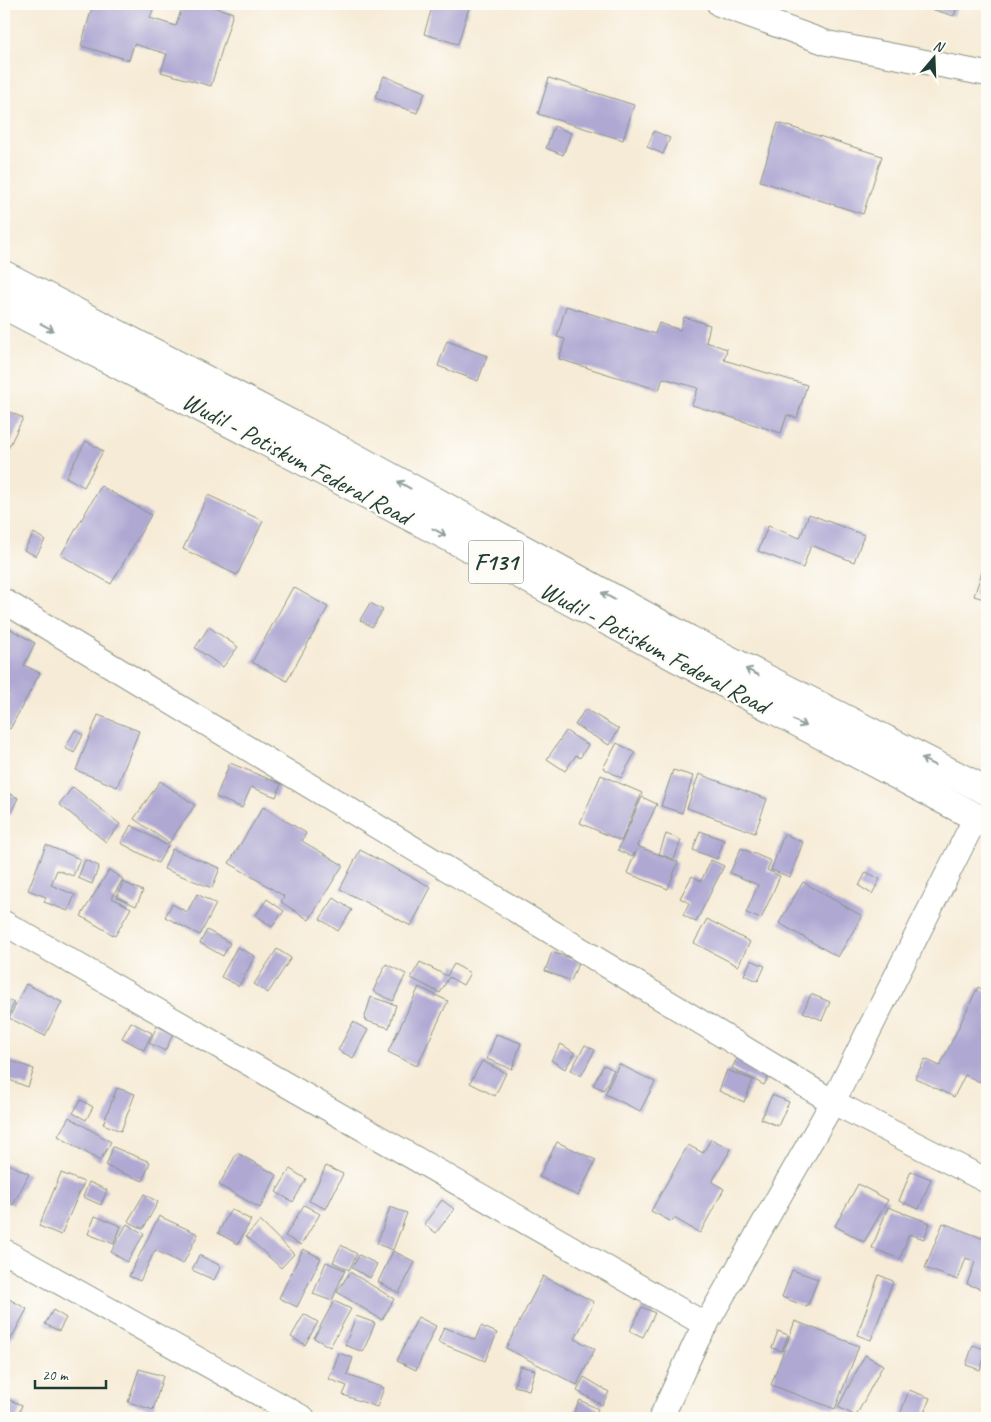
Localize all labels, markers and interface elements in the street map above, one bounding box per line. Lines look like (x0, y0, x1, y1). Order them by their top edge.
north arrow (908, 32, 958, 82)
text: N (931, 37, 947, 56)
one-way arrow (39, 323, 54, 332)
street label: Wudil - Potiskum Federal Road (177, 385, 420, 535)
one-way arrow (397, 480, 412, 489)
one-way arrow (432, 527, 447, 537)
road number: F131 (468, 540, 524, 584)
street label: Wudil - Potiskum Federal Road (535, 574, 778, 724)
one-way arrow (601, 591, 616, 601)
one-way arrow (745, 667, 760, 676)
one-way arrow (791, 719, 806, 728)
one-way arrow (921, 756, 936, 766)
scale bar (35, 1357, 106, 1389)
text: 20 m (42, 1366, 69, 1385)

